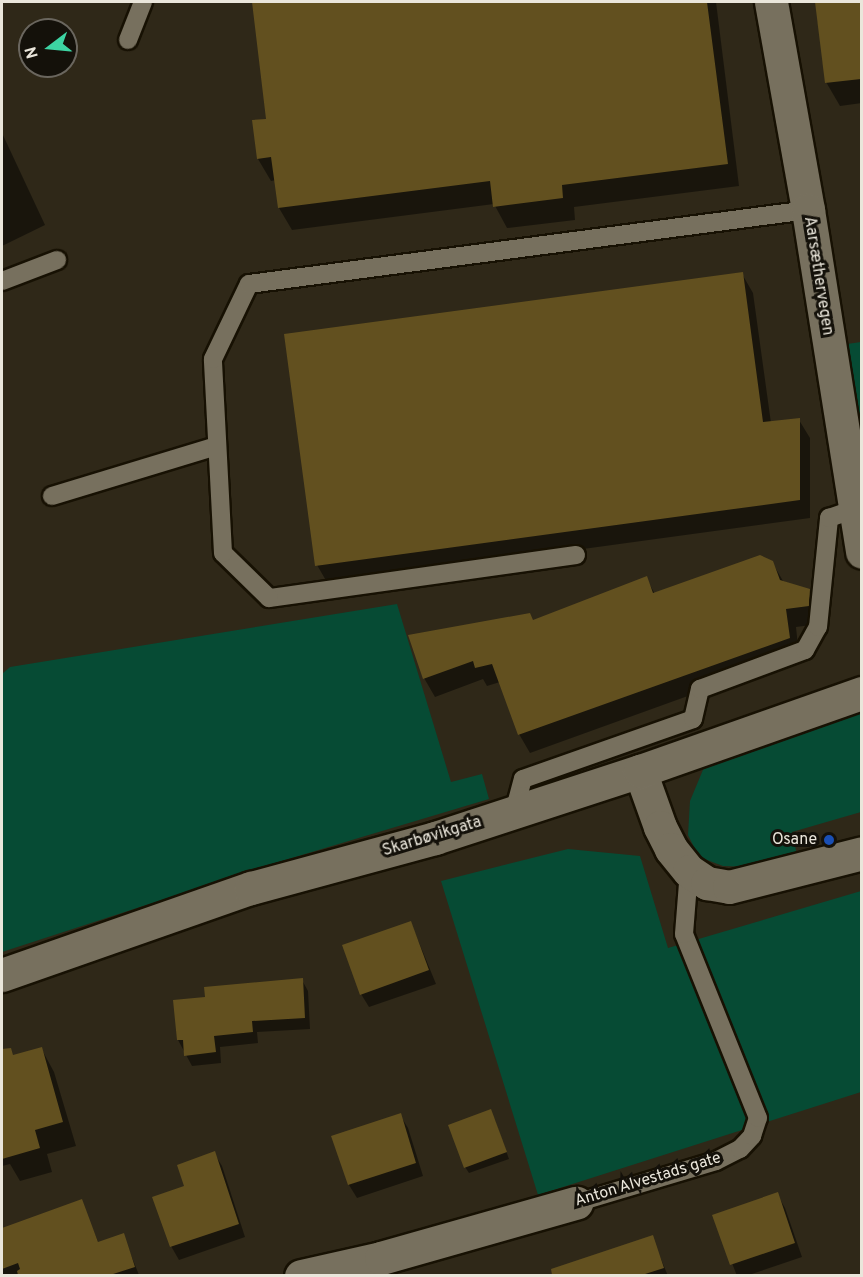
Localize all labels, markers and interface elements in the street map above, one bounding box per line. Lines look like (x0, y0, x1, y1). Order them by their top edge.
north arrow (18, 18, 78, 78)
text: N (21, 44, 44, 61)
street label: Aarsæthervegen (799, 215, 837, 337)
street label: Skarbøvikgata (380, 813, 484, 861)
place label: Osane (772, 830, 817, 850)
marker: Osane (822, 833, 836, 847)
street label: Anton Alvestads gate (572, 1148, 724, 1212)

